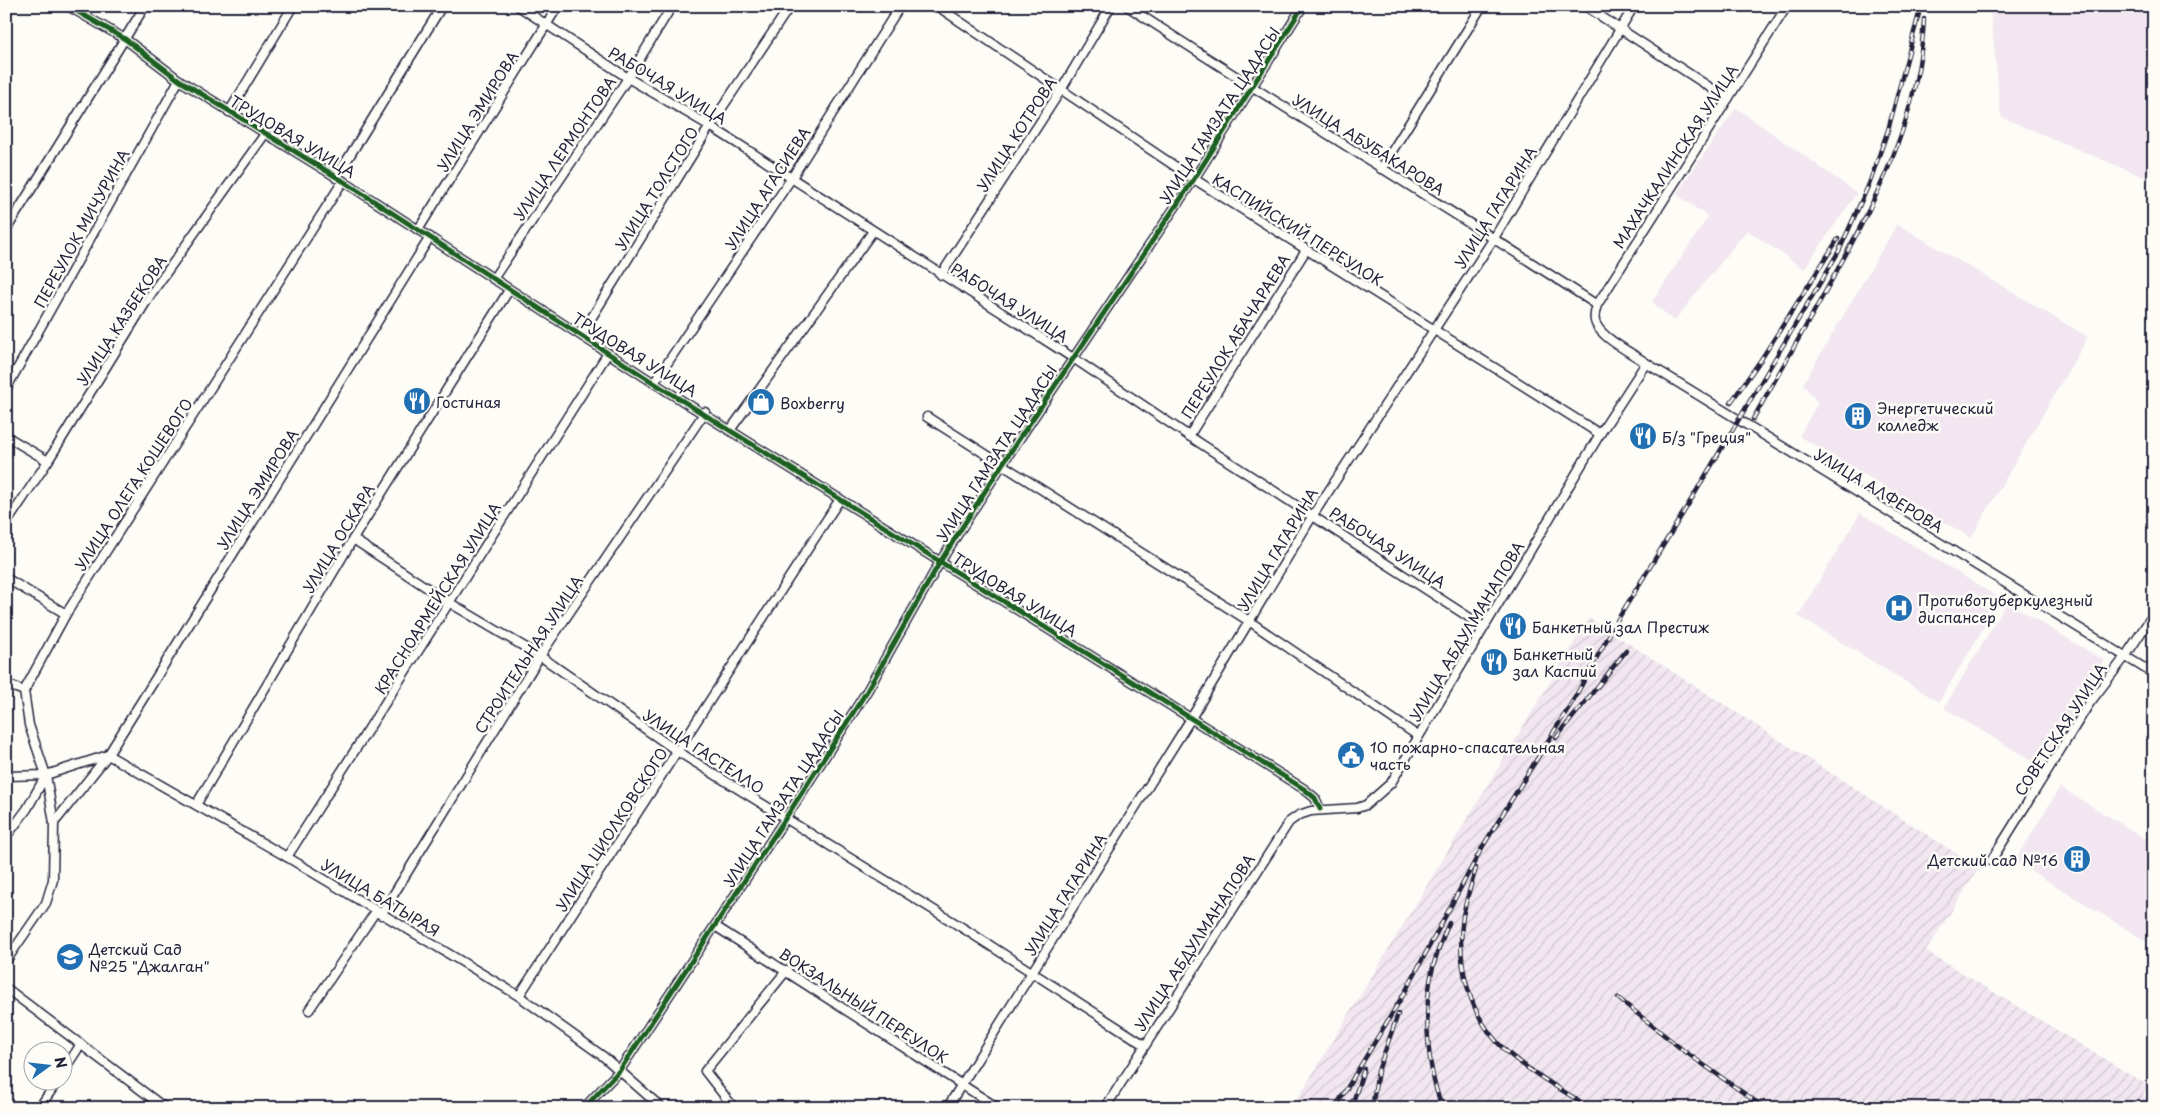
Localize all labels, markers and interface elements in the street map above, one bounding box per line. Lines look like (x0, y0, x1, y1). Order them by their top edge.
street label: УЛИЦА ГАМЗАТА ЦАДАСЫ (1153, 22, 1285, 208)
street label: РАБОЧАЯ УЛИЦА (604, 40, 732, 130)
street label: УЛИЦА ЭМИРОВА (431, 46, 523, 176)
street label: МАХАЧКАЛИНСКАЯ УЛИЦА (1607, 59, 1743, 253)
street label: УЛИЦА ЛЕРМОНТОВА (507, 71, 621, 225)
street label: УЛИЦА КОТРОВА (970, 72, 1062, 196)
street label: УЛИЦА АБУБАКАРОВА (1289, 88, 1449, 200)
street label: ТРУДОВАЯ УЛИЦА (226, 89, 360, 183)
street label: УЛИЦА ТОЛСТОГО (609, 122, 703, 254)
street label: УЛИЦА АГАСИЕВА (719, 122, 815, 254)
street label: УЛИЦА ГАГАРИНА (1448, 142, 1542, 272)
street label: ПЕРЕУЛОК МИЧУРИНА (28, 144, 134, 312)
street label: КАСПИЙСКИЙ ПЕРЕУЛОК (1208, 167, 1388, 291)
street label: ПЕРЕУЛОК АБАЧАРАЕВА (1175, 249, 1295, 423)
street label: УЛИЦА КАЗБЕКОВА (70, 250, 172, 389)
street label: РАБОЧАЯ УЛИЦА (947, 257, 1073, 347)
street label: ТРУДОВАЯ УЛИЦА (568, 306, 702, 402)
street label: УЛИЦА ГАМЗАТА ЦАДАСЫ (930, 360, 1062, 546)
restaurant icon: Гостиная (402, 386, 432, 416)
shop icon: Boxberry (746, 387, 776, 417)
place label: Гостиная (436, 390, 501, 413)
place label: Boxberry (780, 391, 845, 414)
street label: УЛИЦА ОЛЕГА КОШЕВОГО (68, 393, 198, 575)
place label: Энергетический колледж (1877, 396, 1994, 436)
building icon: Энергетический колледж (1843, 401, 1873, 431)
restaurant icon: Б/з "Греция" (1628, 421, 1658, 451)
street label: УЛИЦА ЭМИРОВА (211, 424, 303, 554)
place label: Б/з "Греция" (1662, 425, 1751, 448)
street label: УЛИЦА АЛФЕРОВА (1810, 442, 1948, 538)
street label: УЛИЦА ОСКАРА (296, 479, 380, 597)
street label: УЛИЦА ГАГАРИНА (1231, 483, 1323, 615)
street label: КРАСНОАРМЕЙСКАЯ УЛИЦА (368, 498, 506, 698)
street label: РАБОЧАЯ УЛИЦА (1325, 501, 1451, 593)
street label: УЛИЦА АБДУЛМАНАПОВА (1403, 536, 1529, 725)
street label: ТРУДОВАЯ УЛИЦА (948, 546, 1082, 642)
street label: СТРОИТЕЛЬНАЯ УЛИЦА (468, 570, 588, 738)
place label: Противотуберкулезный диспансер (1918, 588, 2093, 628)
hospital icon: Противотуберкулезный диспансер (1884, 593, 1914, 623)
restaurant icon: Банкетный зал Престиж (1498, 611, 1528, 641)
place label: Банкетный зал Престиж (1532, 615, 1709, 638)
place label: Банкетный зал Каспий (1512, 642, 1597, 682)
restaurant icon: Банкетный зал Каспий (1479, 647, 1509, 677)
street label: СОВЕТСКАЯ УЛИЦА (2008, 658, 2112, 800)
street label: УЛИЦА ГАСТЕЛЛО (639, 703, 769, 799)
street label: УЛИЦА ГАМЗАТА ЦАДАСЫ (717, 705, 849, 891)
place label: 10 пожарно-спасательная часть (1370, 735, 1565, 775)
public building icon: 10 пожарно-спасательная часть (1336, 740, 1366, 770)
street label: УЛИЦА ЦИОЛКОВСКОГО (549, 743, 673, 915)
street label: УЛИЦА ГАГАРИНА (1018, 829, 1112, 959)
building icon: Детский сад №16 (2062, 844, 2092, 874)
place label: Детский сад №16 (1927, 848, 2058, 871)
street label: УЛИЦА АБДУЛМАНАПОВА (1128, 849, 1260, 1035)
street label: УЛИЦА БАТЫРАЯ (317, 853, 445, 941)
place label: Детский Сад №25 "Джалган" (88, 937, 210, 977)
school or university icon: Детский Сад №25 "Джалган" (55, 942, 85, 972)
street label: ВОКЗАЛЬНЫЙ ПЕРЕУЛОК (775, 942, 953, 1069)
north arrow (22, 1042, 72, 1092)
text: N (49, 1054, 73, 1071)

